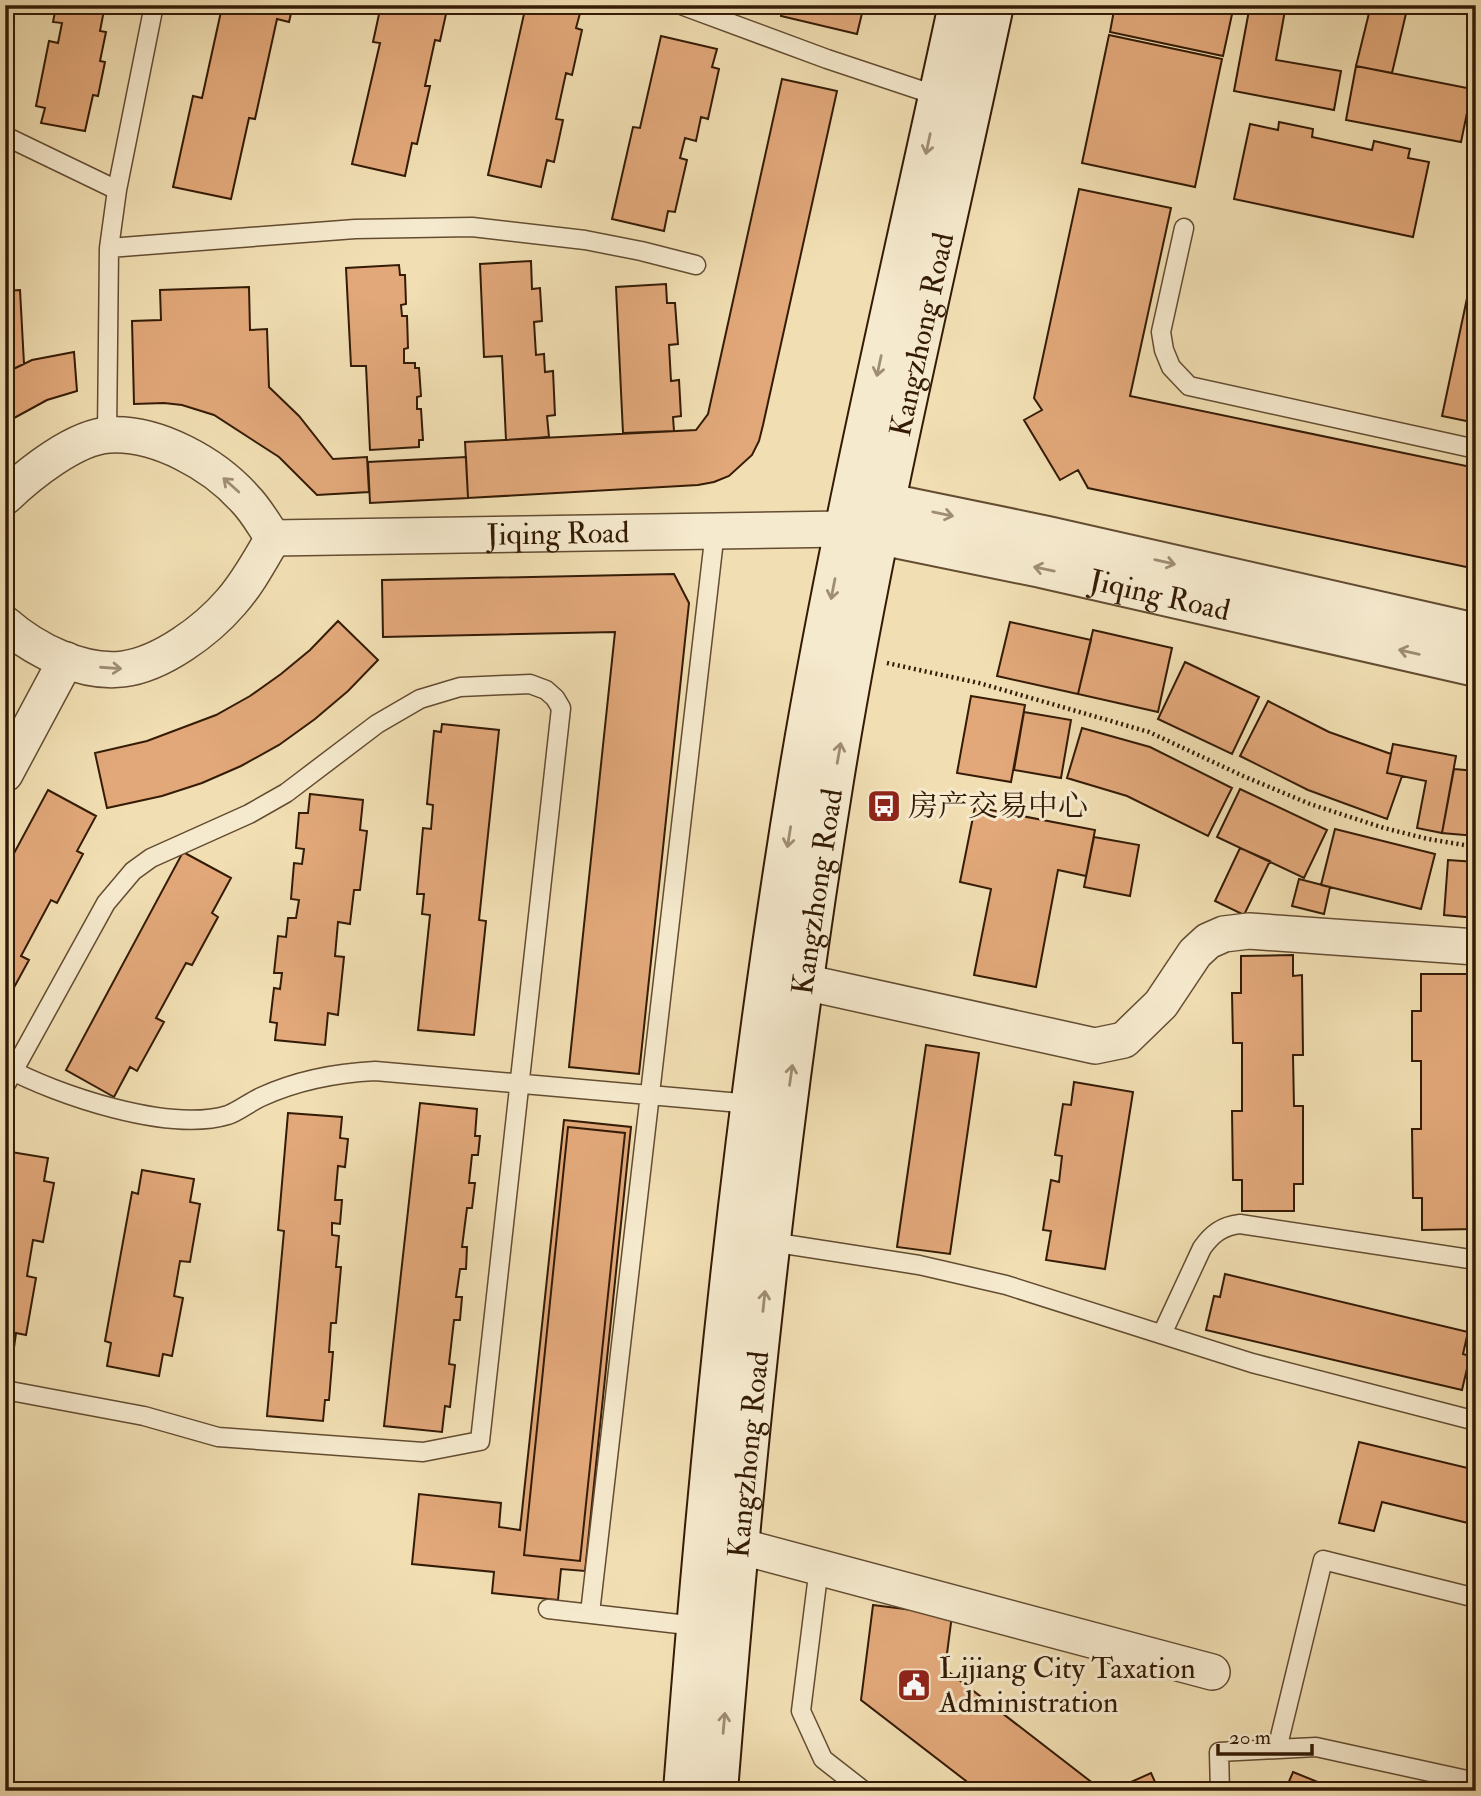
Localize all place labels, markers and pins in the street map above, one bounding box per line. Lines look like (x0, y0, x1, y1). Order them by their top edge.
bus stop icon: 房产交易中心 (865, 787, 903, 825)
place label: 房产交易中心 (908, 788, 1088, 825)
place label: Lijiang City Taxation Administration (938, 1650, 1196, 1721)
public building icon: Lijiang City Taxation Administration (895, 1666, 933, 1704)

